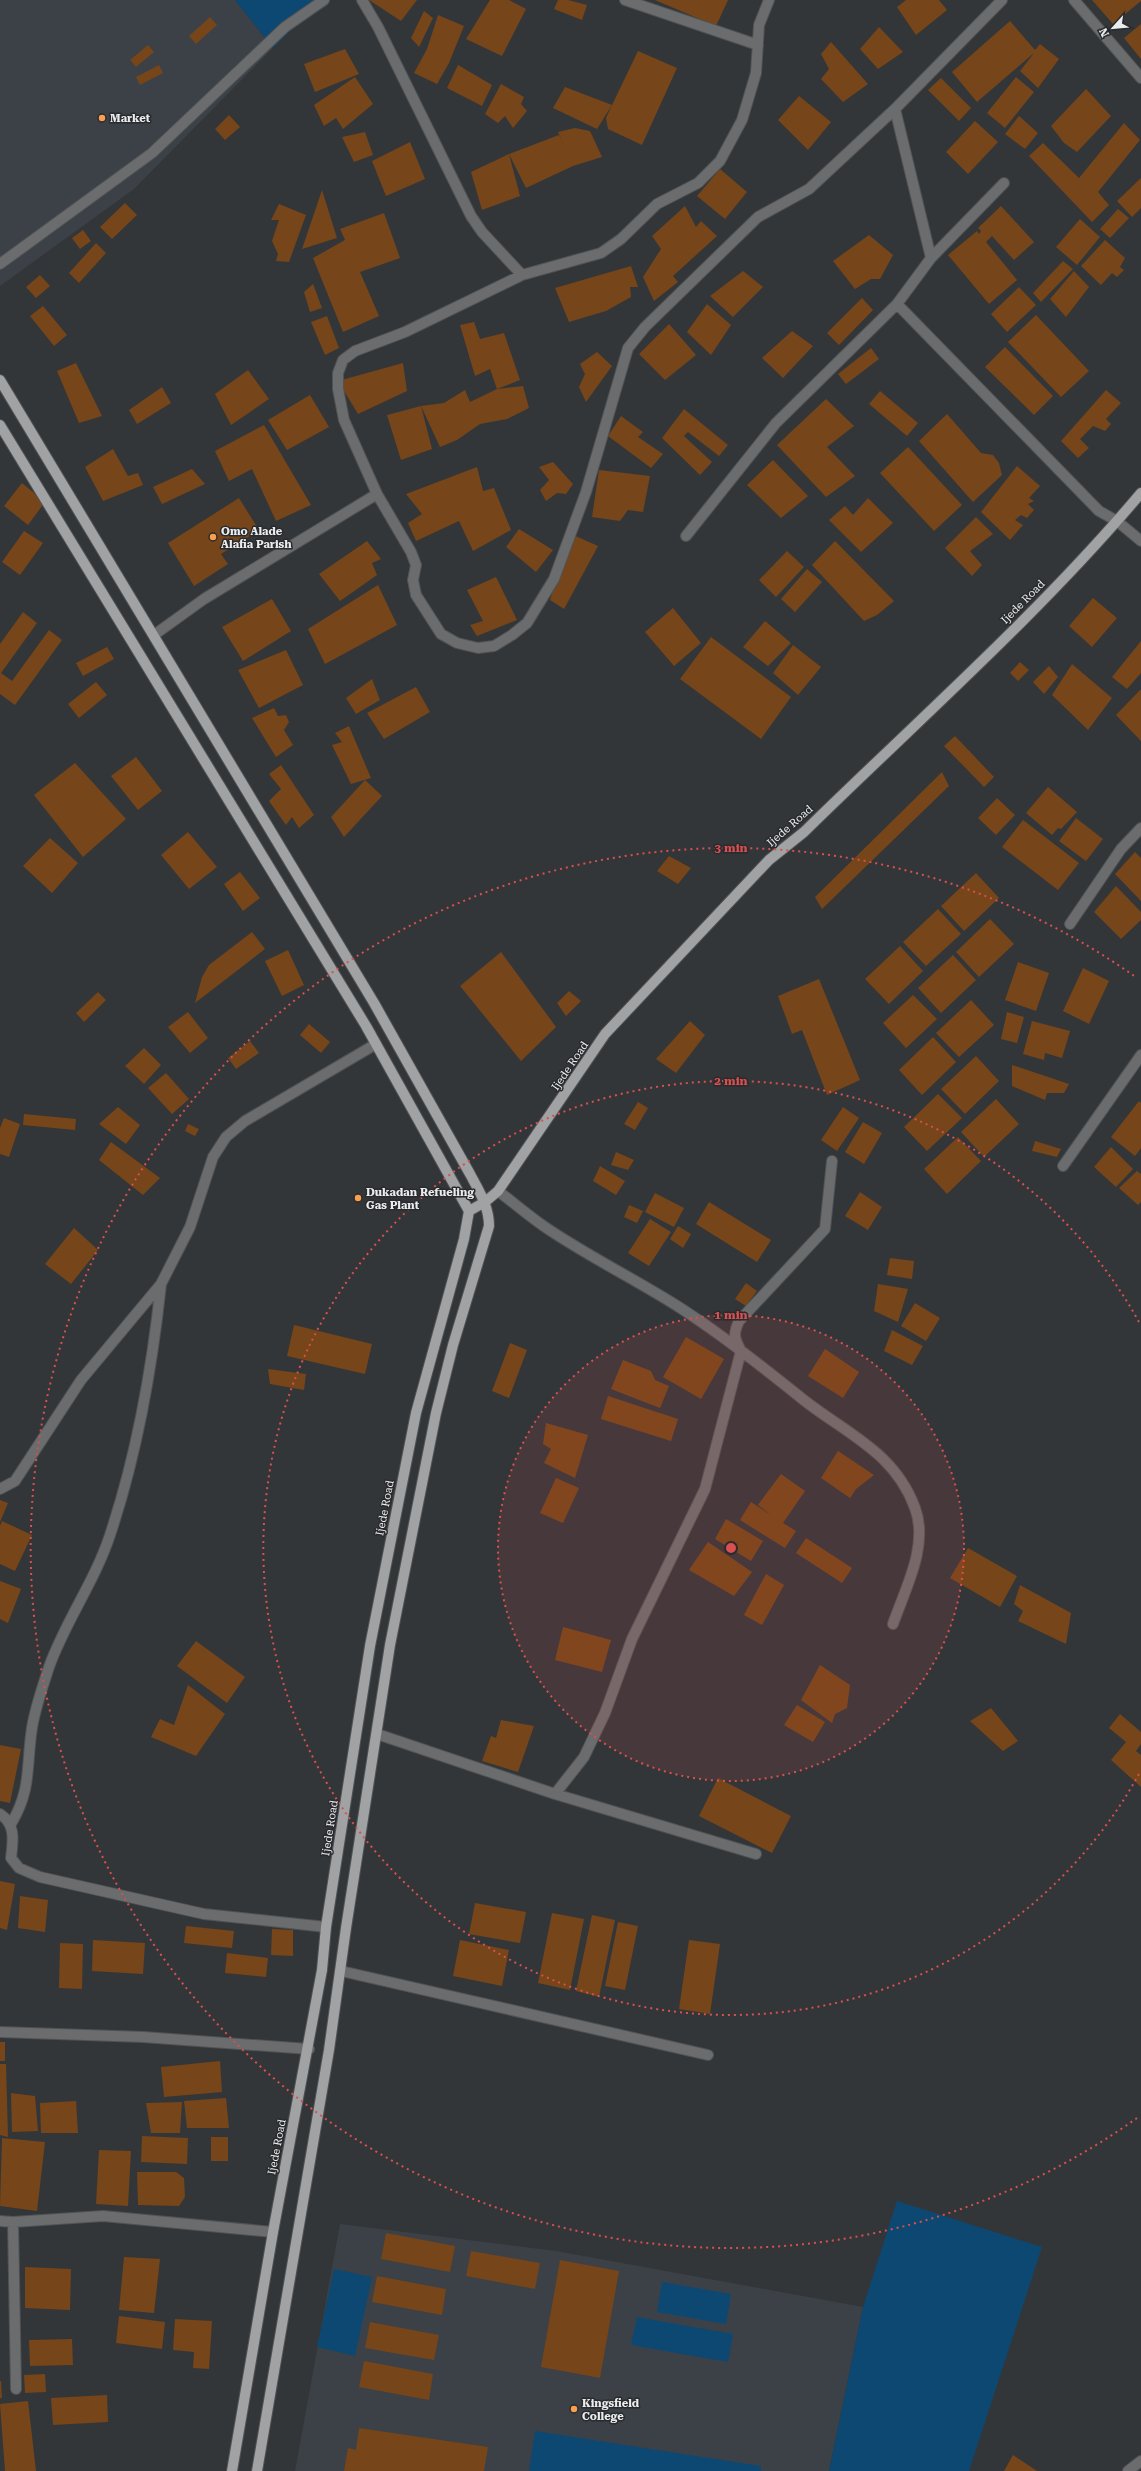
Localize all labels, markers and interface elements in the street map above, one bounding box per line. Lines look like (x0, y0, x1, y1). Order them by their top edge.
north arrow (1093, 8, 1133, 48)
text: N (1097, 25, 1112, 39)
place label: Market (110, 112, 151, 125)
marker: Market (97, 113, 107, 123)
place label: Omo Alade Alafia Parish (221, 525, 292, 551)
marker: Omo Alade Alafia Parish (208, 532, 218, 542)
street label: Ijede Road (998, 577, 1048, 627)
street label: Ijede Road (764, 803, 816, 849)
text: 3 min (714, 841, 748, 855)
street label: Ijede Road (549, 1039, 591, 1093)
text: 2 min (714, 1074, 748, 1088)
place label: Dukadan Refueling Gas Plant (366, 1186, 474, 1212)
marker: Dukadan Refueling Gas Plant (353, 1193, 363, 1203)
text: 1 min (714, 1308, 748, 1322)
street label: Ijede Road (373, 1479, 397, 1537)
centre of rings (724, 1541, 738, 1555)
street label: Ijede Road (319, 1799, 341, 1857)
street label: Ijede Road (265, 2118, 289, 2176)
place label: Kingsfield College (582, 2397, 640, 2423)
marker: Kingsfield College (569, 2404, 579, 2414)

